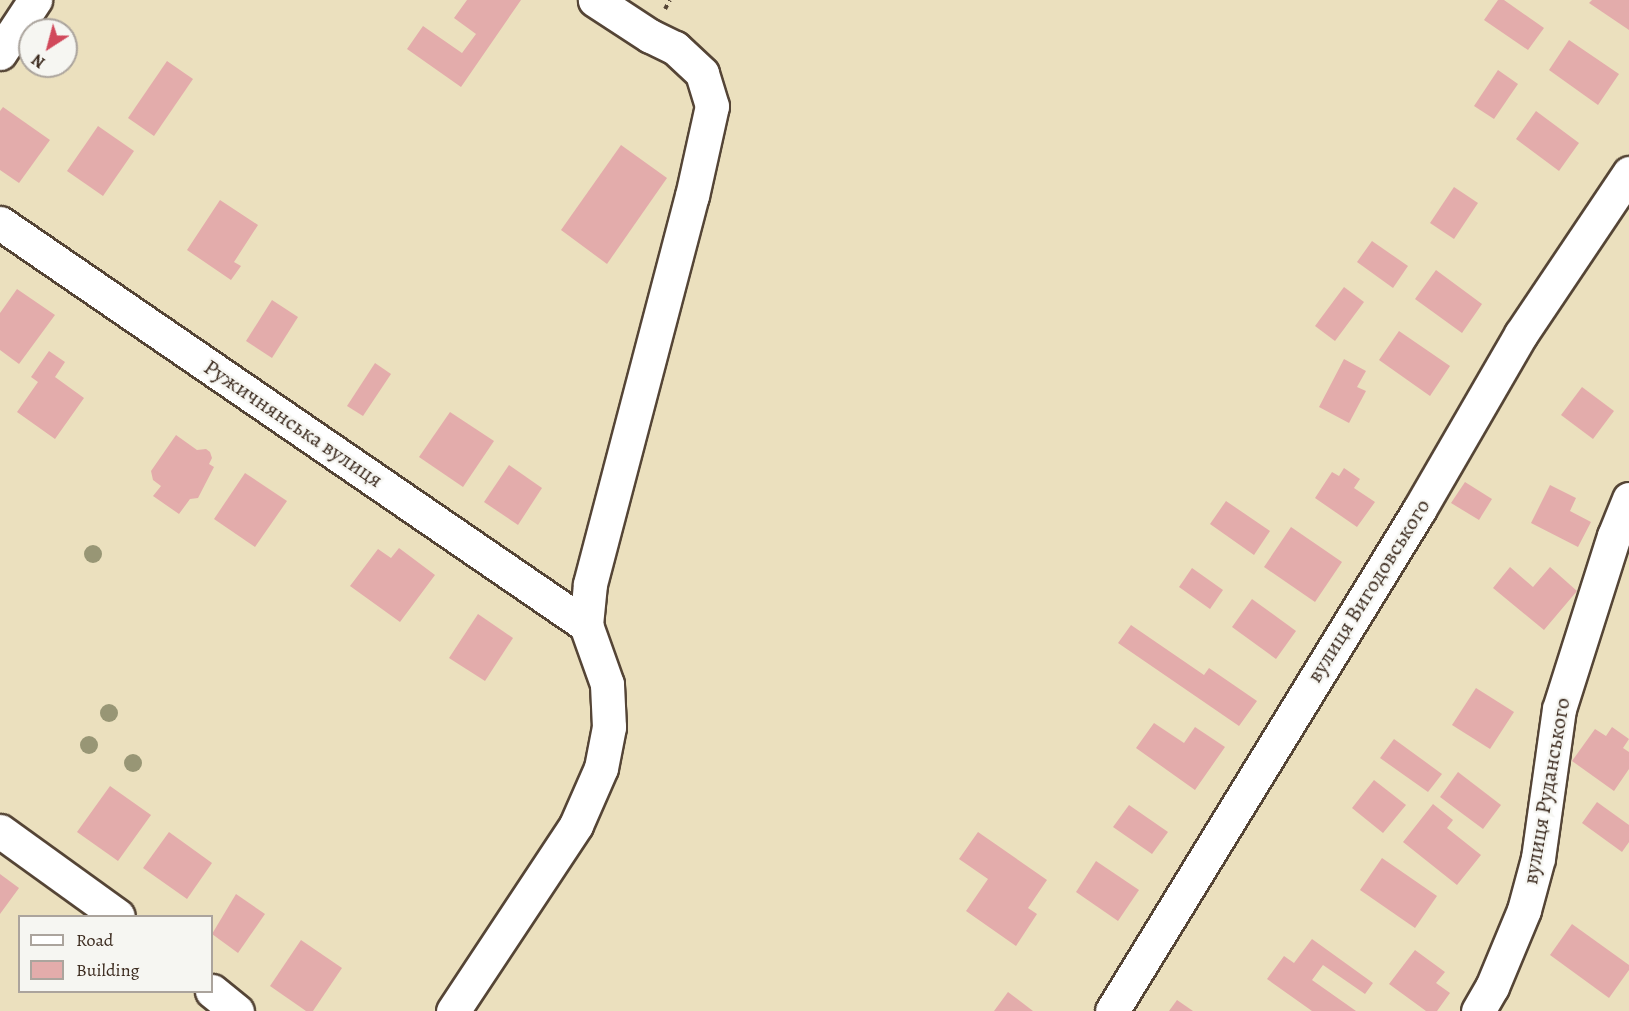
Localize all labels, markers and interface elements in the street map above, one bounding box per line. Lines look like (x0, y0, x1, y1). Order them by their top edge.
north arrow (18, 18, 78, 78)
text: N (27, 49, 50, 73)
street label: Ружичнянська вулиця (198, 354, 388, 494)
street label: вулиця Вигодовського (1302, 494, 1436, 688)
street label: вулиця Руданського (1518, 696, 1576, 886)
legend (18, 915, 213, 993)
text: Road (76, 928, 113, 952)
text: Building (76, 958, 140, 982)

